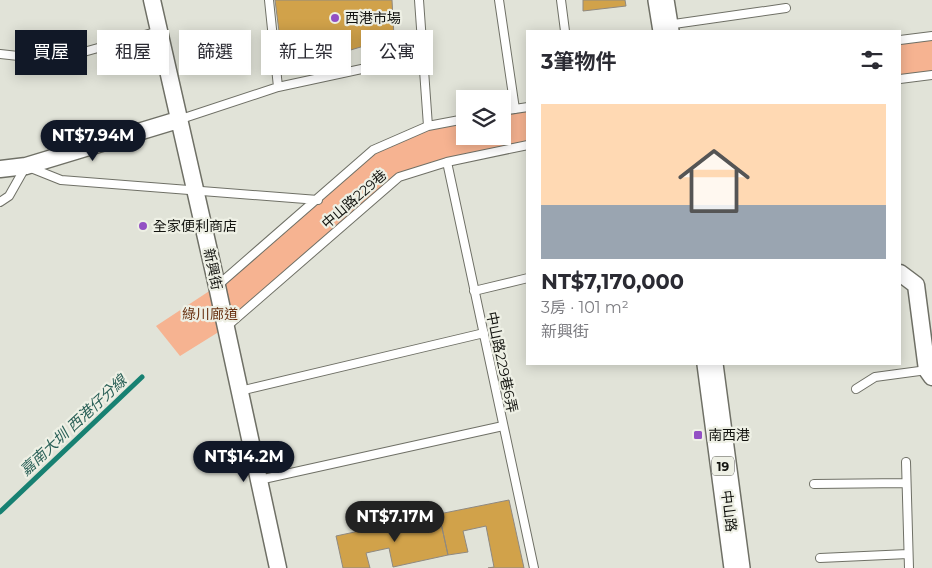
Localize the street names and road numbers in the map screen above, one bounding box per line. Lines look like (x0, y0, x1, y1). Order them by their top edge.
street label: 中山路229巷 (318, 166, 390, 232)
street label: 新興街 (200, 247, 226, 291)
street label: 中山路229巷6弄 (482, 310, 522, 414)
road number: 19 (712, 456, 734, 476)
street label: 中山路 (718, 489, 740, 533)

